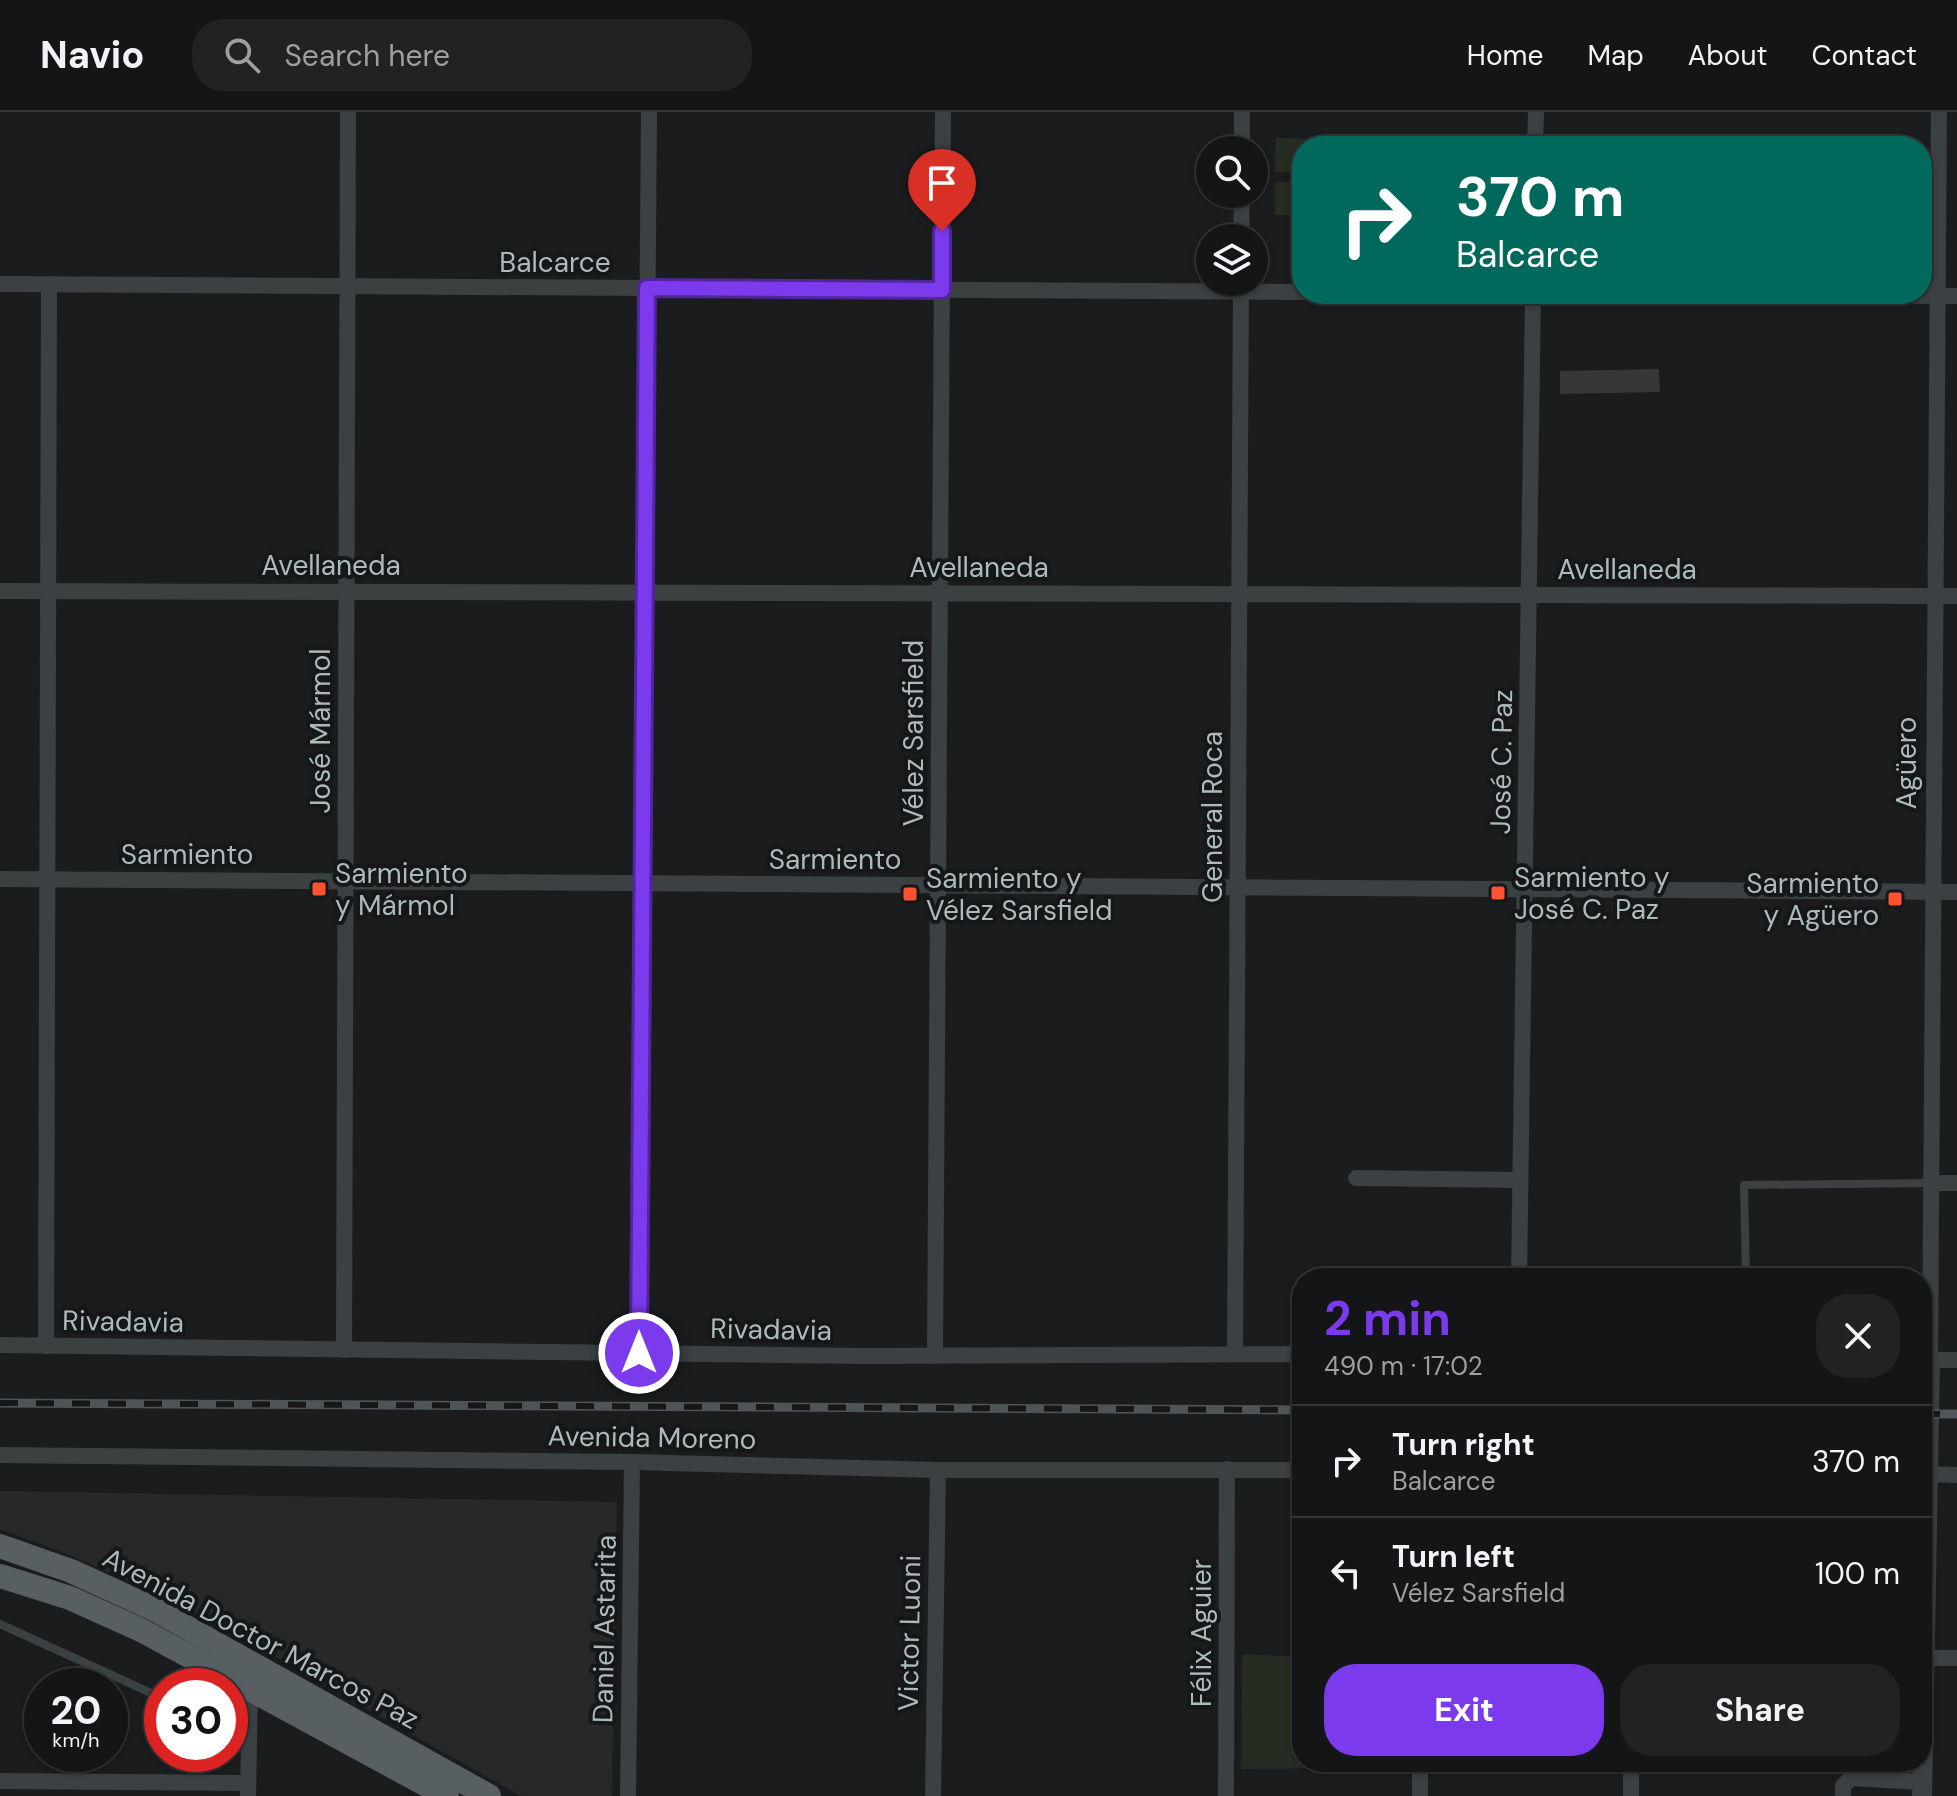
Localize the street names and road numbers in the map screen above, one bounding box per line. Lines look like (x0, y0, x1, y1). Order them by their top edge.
street label: Balcarce (499, 244, 611, 281)
street label: Avellaneda (261, 547, 401, 584)
street label: Avellaneda (909, 549, 1049, 586)
street label: Avellaneda (1557, 551, 1697, 588)
street label: Vélez Sarsfield (895, 640, 932, 826)
street label: José Mármol (302, 649, 339, 813)
street label: José C. Paz (1482, 689, 1521, 835)
street label: Agüero (1888, 717, 1925, 809)
street label: General Roca (1194, 731, 1231, 903)
street label: Sarmiento (121, 836, 253, 873)
street label: Sarmiento (769, 841, 901, 878)
street label: Rivadavia (62, 1302, 184, 1341)
street label: Rivadavia (710, 1310, 832, 1349)
street label: Avenida Moreno (547, 1417, 757, 1458)
street label: Daniel Astarita (584, 1534, 625, 1724)
street label: Avenida Doctor Marcos Paz (96, 1539, 425, 1738)
street label: Victor Luoni (890, 1555, 929, 1711)
street label: Félix Aguier (1183, 1559, 1220, 1707)

